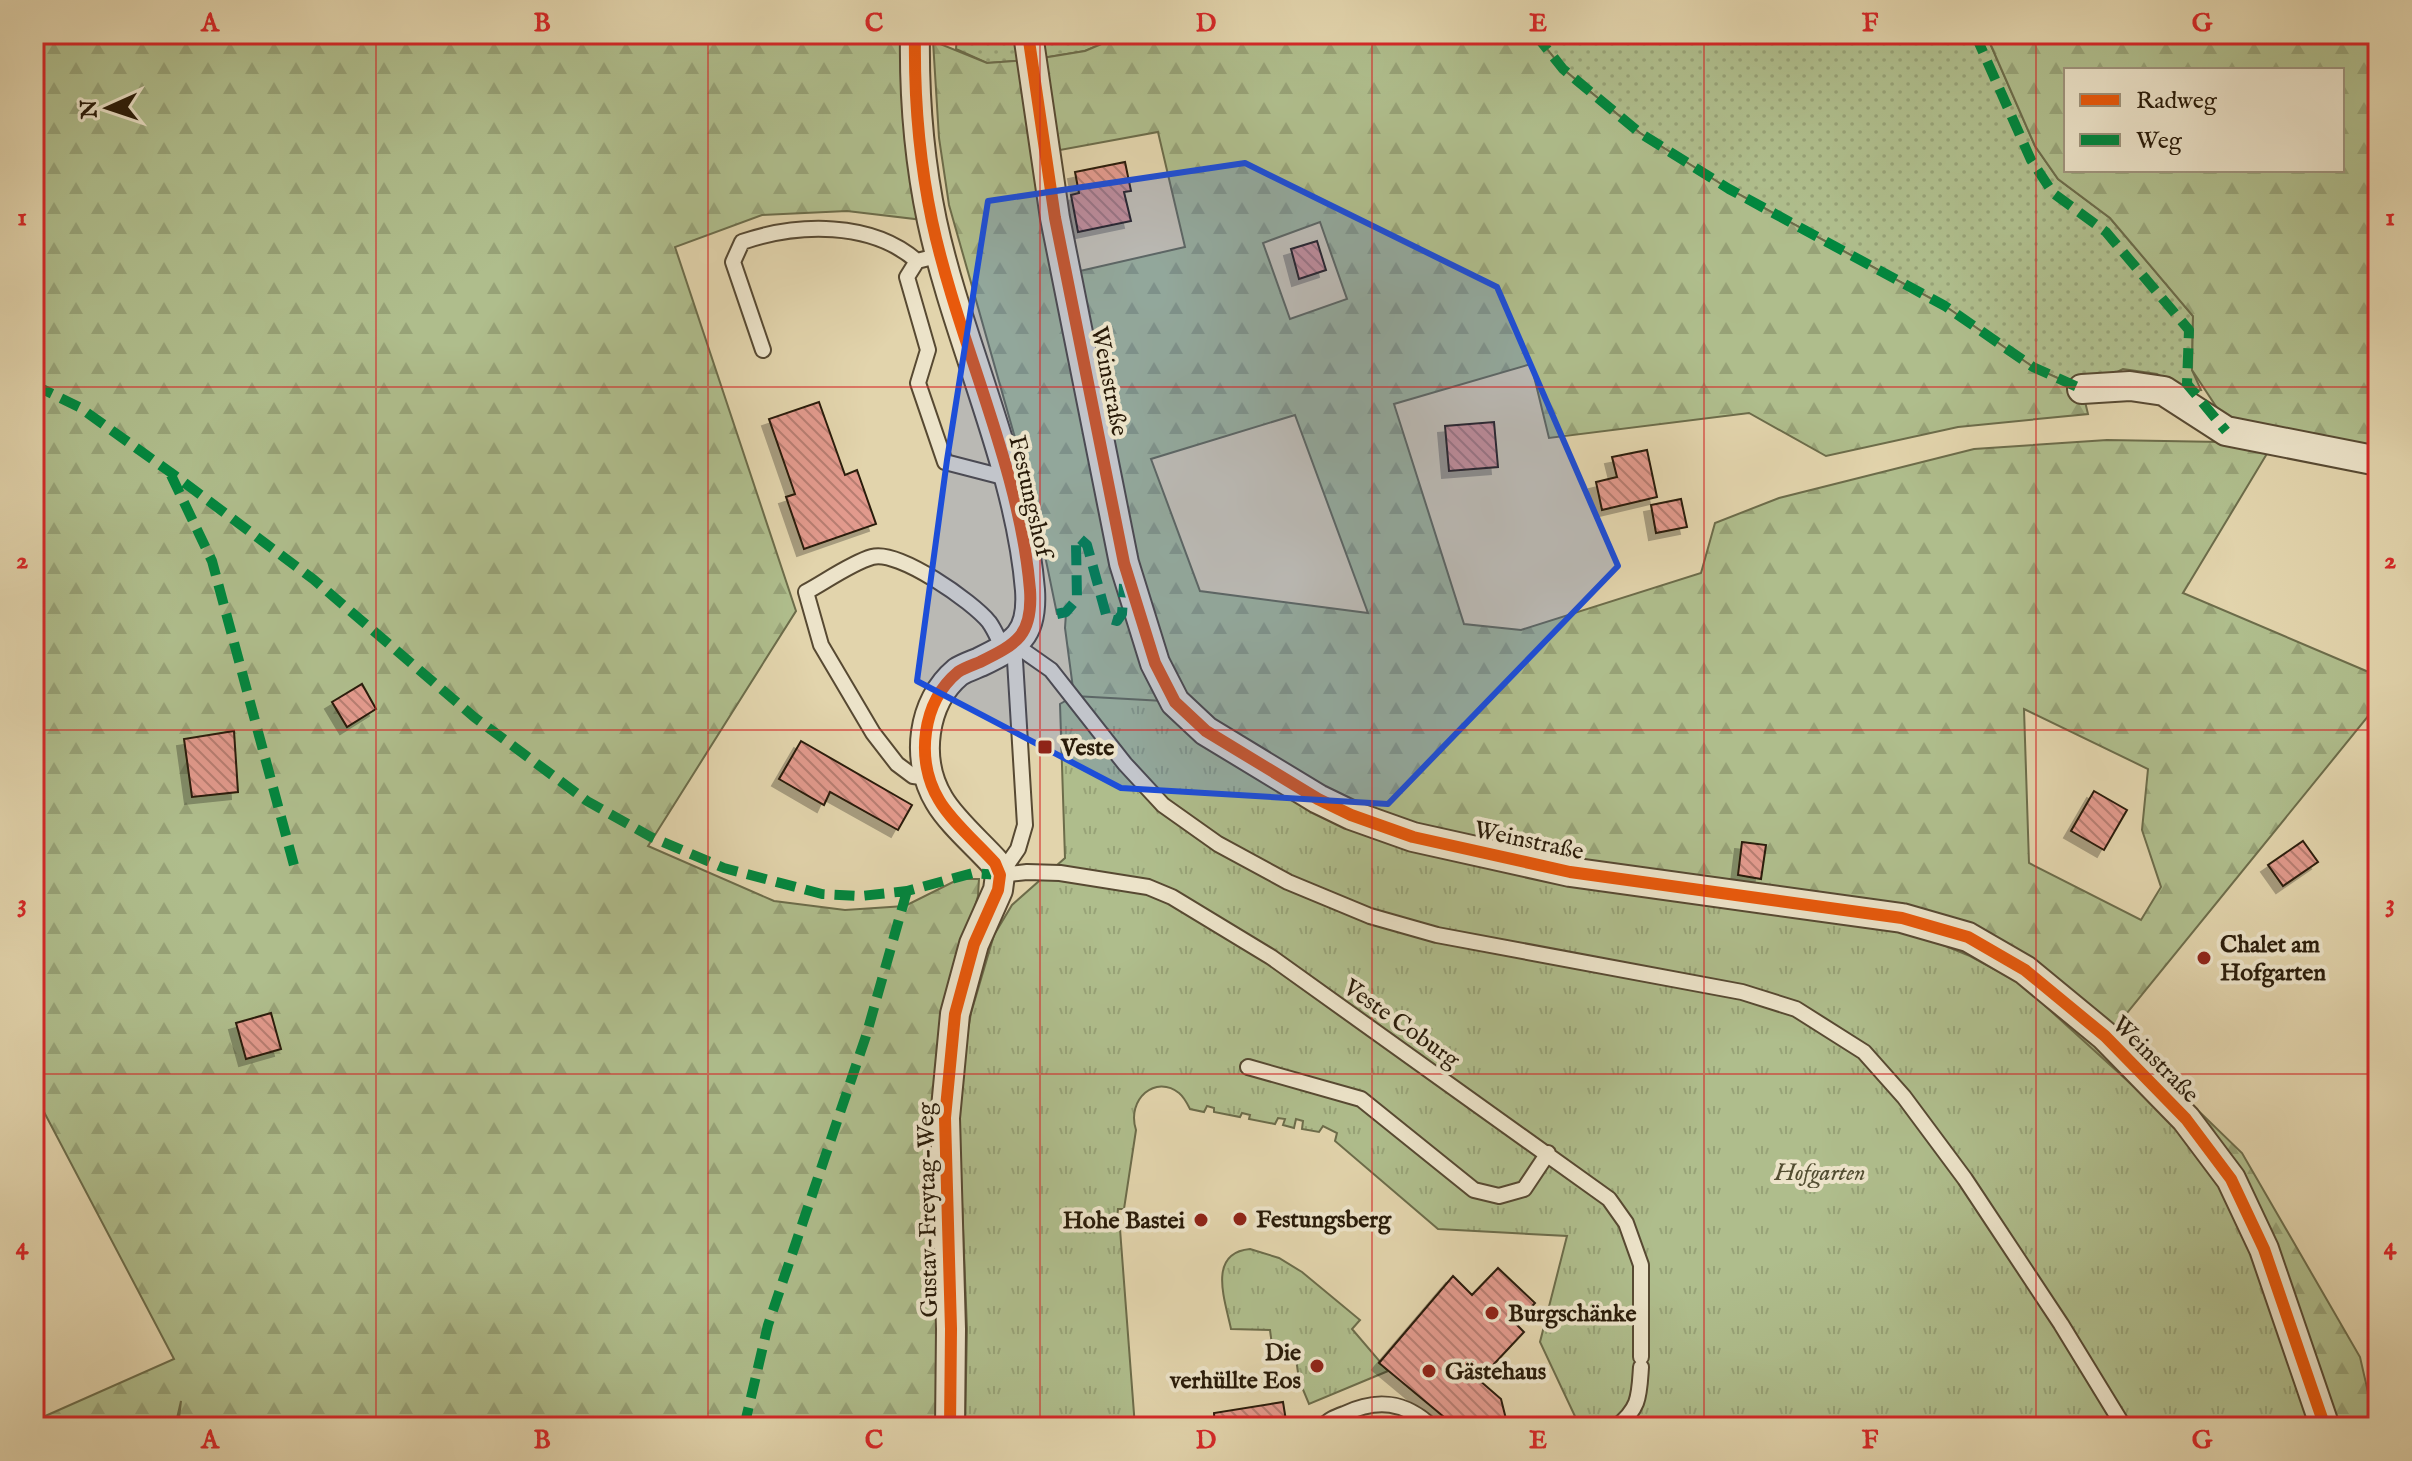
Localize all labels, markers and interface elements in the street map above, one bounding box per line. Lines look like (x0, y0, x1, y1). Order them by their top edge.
text: A (200, 7, 220, 40)
text: B (533, 7, 551, 40)
text: C (865, 7, 884, 40)
text: D (1196, 7, 1217, 40)
text: E (1529, 7, 1547, 40)
text: F (1862, 7, 1879, 40)
text: G (2192, 7, 2213, 40)
north arrow (68, 68, 148, 148)
legend (2064, 68, 2344, 172)
text: Radweg (2136, 86, 2218, 117)
text: N (76, 99, 105, 120)
text: Weg (2136, 126, 2183, 157)
text: 1 (17, 201, 27, 234)
text: 1 (2385, 201, 2395, 234)
street label: Weinstraße (1083, 324, 1134, 439)
street label: Festungshof (1001, 433, 1060, 564)
text: 2 (16, 544, 28, 577)
text: 2 (2384, 544, 2396, 577)
place label: Veste (1060, 733, 1114, 764)
marker: Veste (1036, 738, 1054, 756)
street label: Weinstraße (1471, 815, 1586, 868)
text: 3 (17, 887, 27, 920)
text: 3 (2385, 887, 2395, 920)
place label: Chalet am Hofgarten (2220, 930, 2326, 989)
marker: Chalet am Hofgarten (2195, 949, 2213, 967)
street label: Veste Coburg (1336, 972, 1466, 1076)
street label: Weinstraße (2105, 1010, 2205, 1110)
street label: Gustav-Freytag-Weg (911, 1101, 946, 1318)
park label: Hofgarten (1773, 1158, 1866, 1189)
place label: Festungsberg (1256, 1205, 1392, 1236)
place label: Hohe Bastei (1063, 1206, 1186, 1237)
marker: Festungsberg (1231, 1210, 1249, 1228)
marker: Hohe Bastei (1192, 1211, 1210, 1229)
text: 4 (16, 1230, 30, 1263)
text: 4 (2384, 1230, 2398, 1263)
place label: Burgschänke (1508, 1299, 1637, 1330)
marker: Burgschänke (1483, 1304, 1501, 1322)
place label: Die verhüllte Eos (1169, 1338, 1302, 1397)
marker: Die verhüllte Eos (1308, 1357, 1326, 1375)
place label: Gästehaus (1445, 1357, 1547, 1388)
marker: Gästehaus (1420, 1362, 1438, 1380)
text: A (200, 1424, 220, 1457)
text: B (533, 1424, 551, 1457)
text: C (865, 1424, 884, 1457)
text: D (1196, 1424, 1217, 1457)
text: E (1529, 1424, 1547, 1457)
text: F (1862, 1424, 1879, 1457)
text: G (2192, 1424, 2213, 1457)

